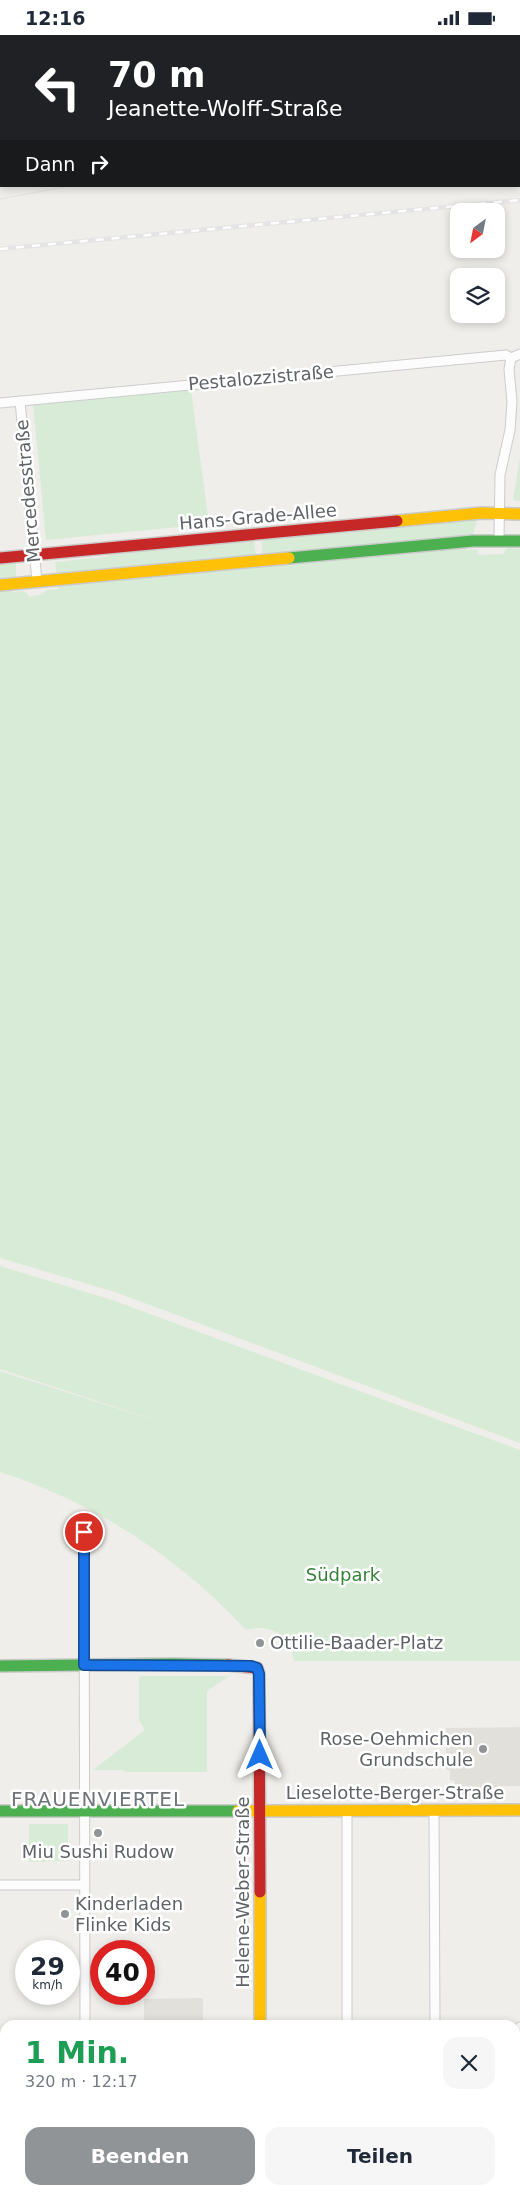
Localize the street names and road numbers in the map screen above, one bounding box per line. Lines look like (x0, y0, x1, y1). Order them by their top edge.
street label: Pestalozzistraße (187, 361, 335, 394)
street label: Mercedesstraße (11, 419, 44, 564)
street label: Hans-Grade-Allee (178, 499, 338, 534)
street label: Lieselotte-Berger-Straße (286, 1782, 504, 1803)
street label: Helene-Weber-Straße (232, 1796, 253, 1988)

